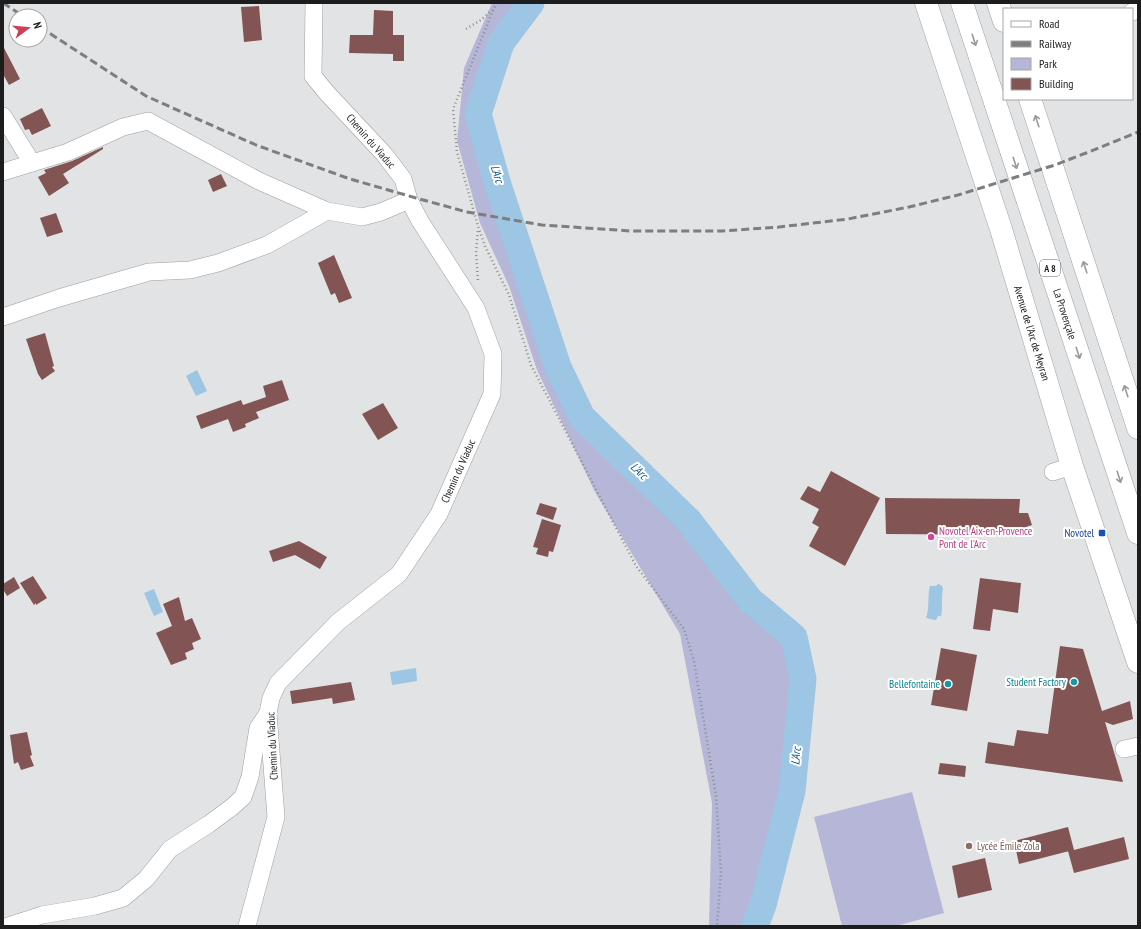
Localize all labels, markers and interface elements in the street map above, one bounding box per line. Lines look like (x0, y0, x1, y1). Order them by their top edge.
north arrow (8, 8, 48, 48)
legend (1003, 8, 1133, 100)
text: Road (1039, 16, 1059, 31)
text: N (30, 20, 45, 30)
one-way arrow (971, 33, 978, 46)
text: Railway (1039, 36, 1072, 51)
text: Park (1039, 56, 1057, 71)
text: Building (1039, 76, 1074, 91)
street label: Chemin du Viaduc (343, 111, 399, 171)
one-way arrow (1033, 115, 1040, 128)
one-way arrow (1012, 157, 1019, 170)
water label: L'Arc (488, 163, 508, 186)
road number: A 8 (1040, 260, 1060, 276)
one-way arrow (1081, 261, 1088, 274)
street label: Avenue de l'Arc de Meyran (1011, 284, 1053, 382)
street label: La Provençale (1050, 287, 1080, 342)
one-way arrow (1075, 347, 1082, 360)
one-way arrow (1121, 385, 1129, 397)
street label: Chemin du Viaduc (438, 437, 478, 505)
water label: L'Arc (628, 459, 652, 483)
one-way arrow (1116, 470, 1123, 483)
place label: Novotel Aix-en-Provence Pont de l'Arc (939, 524, 1033, 551)
place label: Novotel (1064, 526, 1094, 540)
marker: Novotel (1097, 528, 1107, 538)
marker: Novotel Aix-en-Provence Pont de l'Arc (926, 532, 936, 542)
place label: Student Factory (1006, 675, 1067, 689)
place label: Bellefontaine (889, 677, 940, 691)
marker: Student Factory (1069, 677, 1079, 687)
marker: Bellefontaine (943, 679, 953, 689)
street label: Chemin du Viaduc (263, 712, 281, 780)
water label: L'Arc (787, 745, 804, 766)
place label: Lycée Émile Zola (977, 839, 1040, 853)
marker: Lycée Émile Zola (964, 841, 974, 851)

